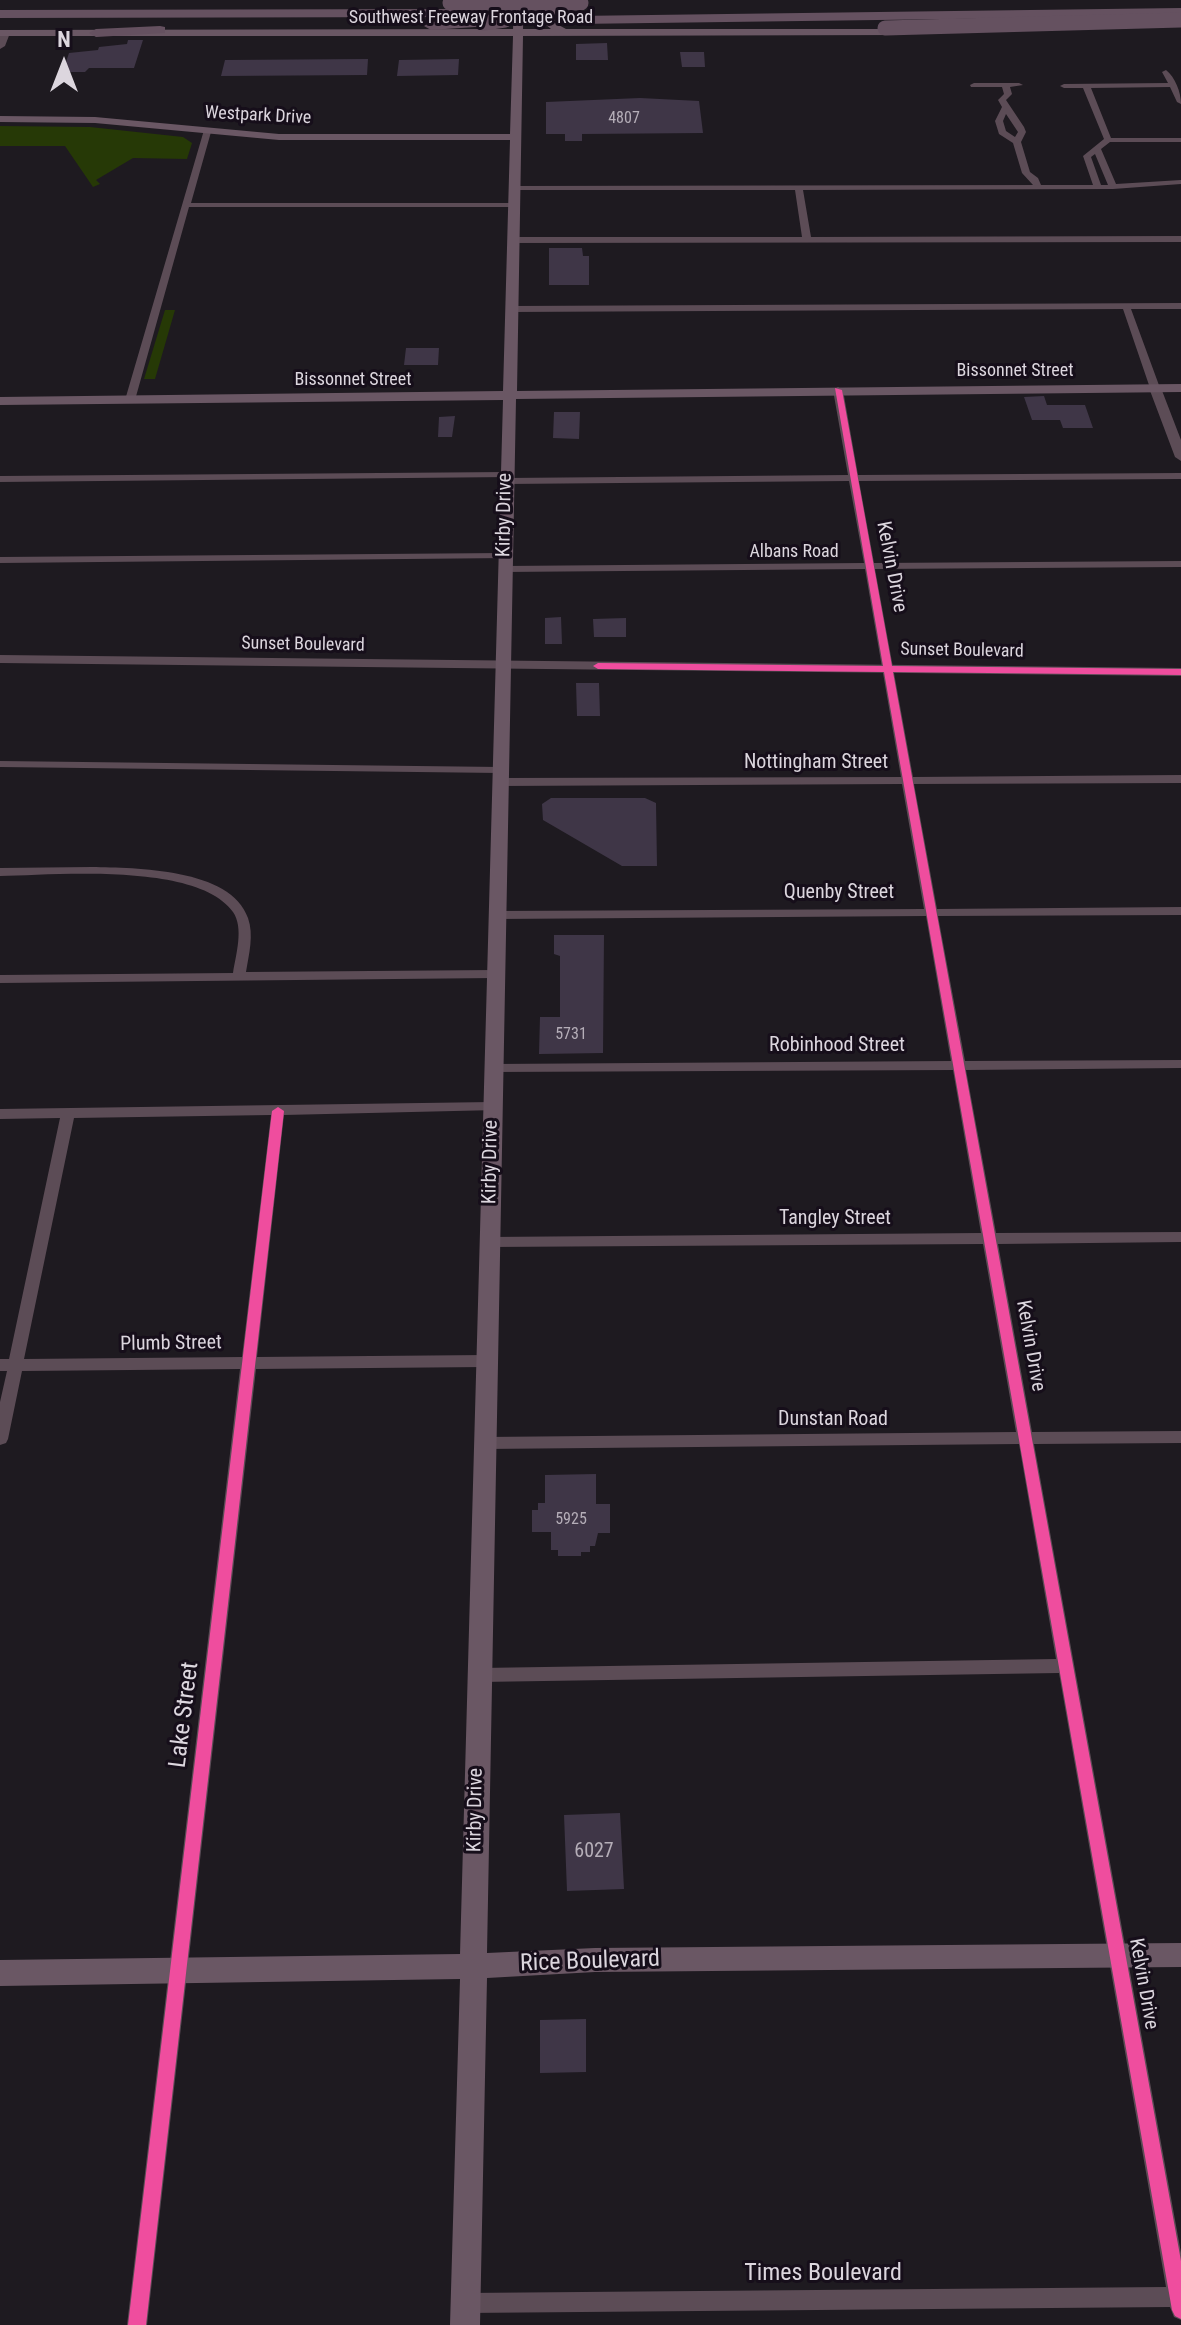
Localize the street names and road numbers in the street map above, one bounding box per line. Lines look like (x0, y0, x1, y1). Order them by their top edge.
street label: Southwest Freeway Frontage Road (349, 7, 593, 29)
street label: Westpark Drive (204, 102, 312, 130)
street label: Bissonnet Street (957, 360, 1073, 382)
street label: Bissonnet Street (295, 369, 411, 391)
street label: Kirby Drive (492, 473, 518, 557)
street label: Kelvin Drive (870, 520, 912, 614)
street label: Albans Road (749, 541, 839, 563)
street label: Sunset Boulevard (241, 633, 365, 657)
street label: Sunset Boulevard (900, 639, 1024, 663)
street label: Nottingham Street (744, 751, 888, 775)
street label: Quenby Street (784, 881, 894, 905)
street label: Robinhood Street (769, 1034, 905, 1058)
street label: Kirby Drive (478, 1120, 504, 1204)
street label: Tangley Street (779, 1207, 891, 1231)
street label: Kelvin Drive (1010, 1299, 1050, 1393)
street label: Plumb Street (120, 1331, 222, 1357)
street label: Dunstan Road (778, 1408, 888, 1432)
street label: Lake Street (164, 1660, 206, 1770)
street label: Kirby Drive (463, 1768, 489, 1852)
street label: Kelvin Drive (1123, 1937, 1163, 2031)
street label: Rice Boulevard (520, 1945, 660, 1979)
street label: Times Boulevard (744, 2260, 902, 2288)

